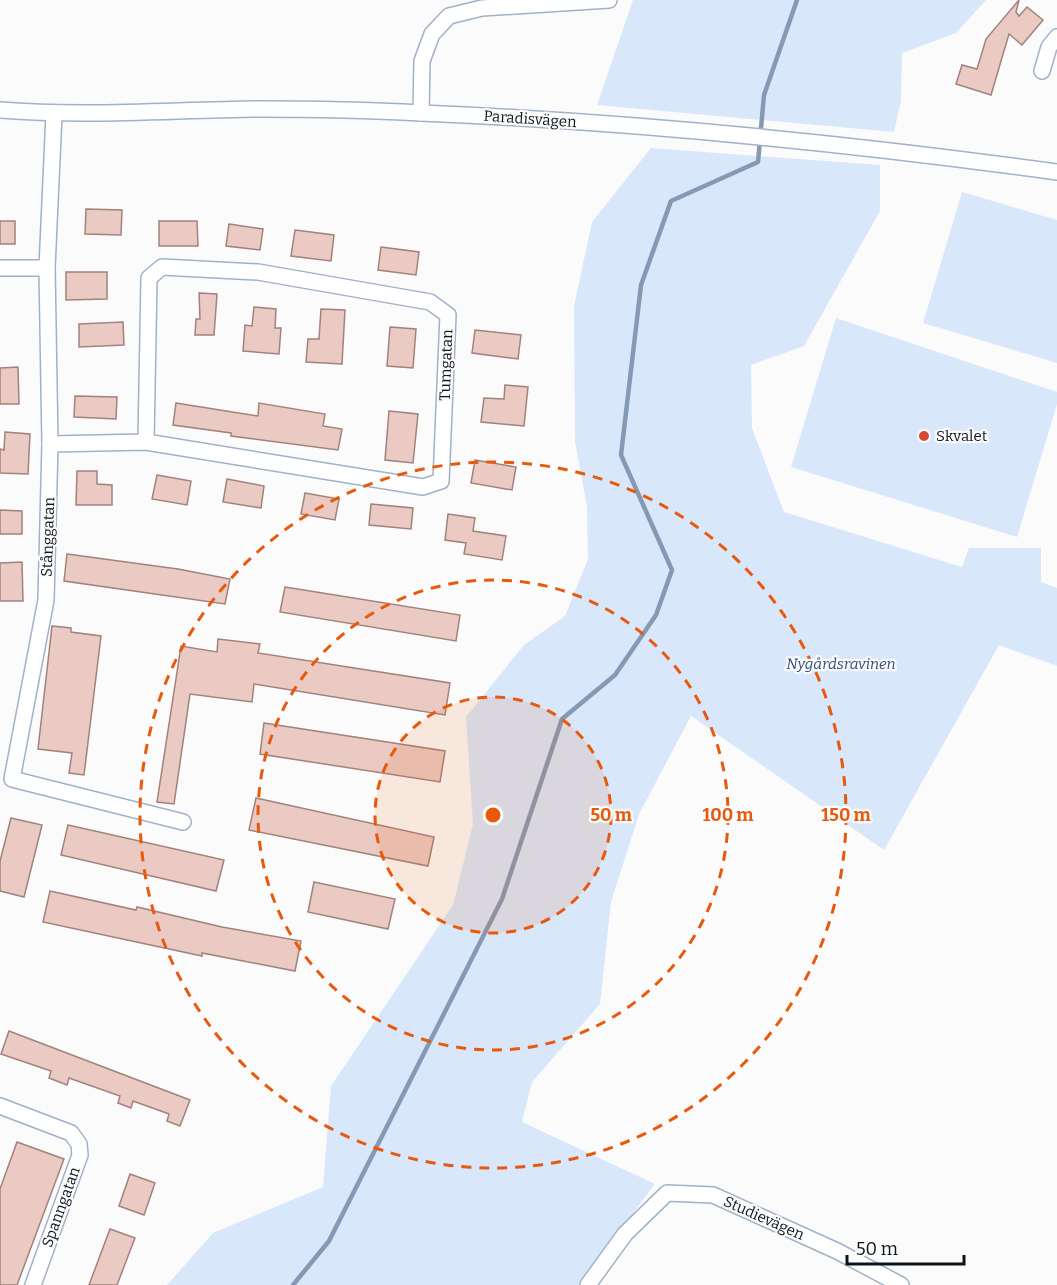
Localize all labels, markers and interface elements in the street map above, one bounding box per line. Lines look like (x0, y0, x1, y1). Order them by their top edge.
street label: Paradisvägen (483, 107, 578, 131)
street label: Tumgatan (436, 328, 456, 401)
place label: Skvalet (936, 427, 988, 445)
marker: Skvalet (917, 429, 931, 443)
street label: Stånggatan (38, 496, 58, 577)
park label: Nygårdsravinen (786, 655, 896, 673)
text: 50 m (590, 804, 632, 826)
text: 100 m (702, 804, 754, 826)
text: 150 m (821, 804, 871, 826)
centre of rings (483, 805, 503, 825)
street label: Spanngatan (38, 1164, 84, 1250)
street label: Studievägen (721, 1192, 808, 1244)
scale bar (847, 1228, 964, 1266)
text: 50 m (856, 1238, 898, 1260)

